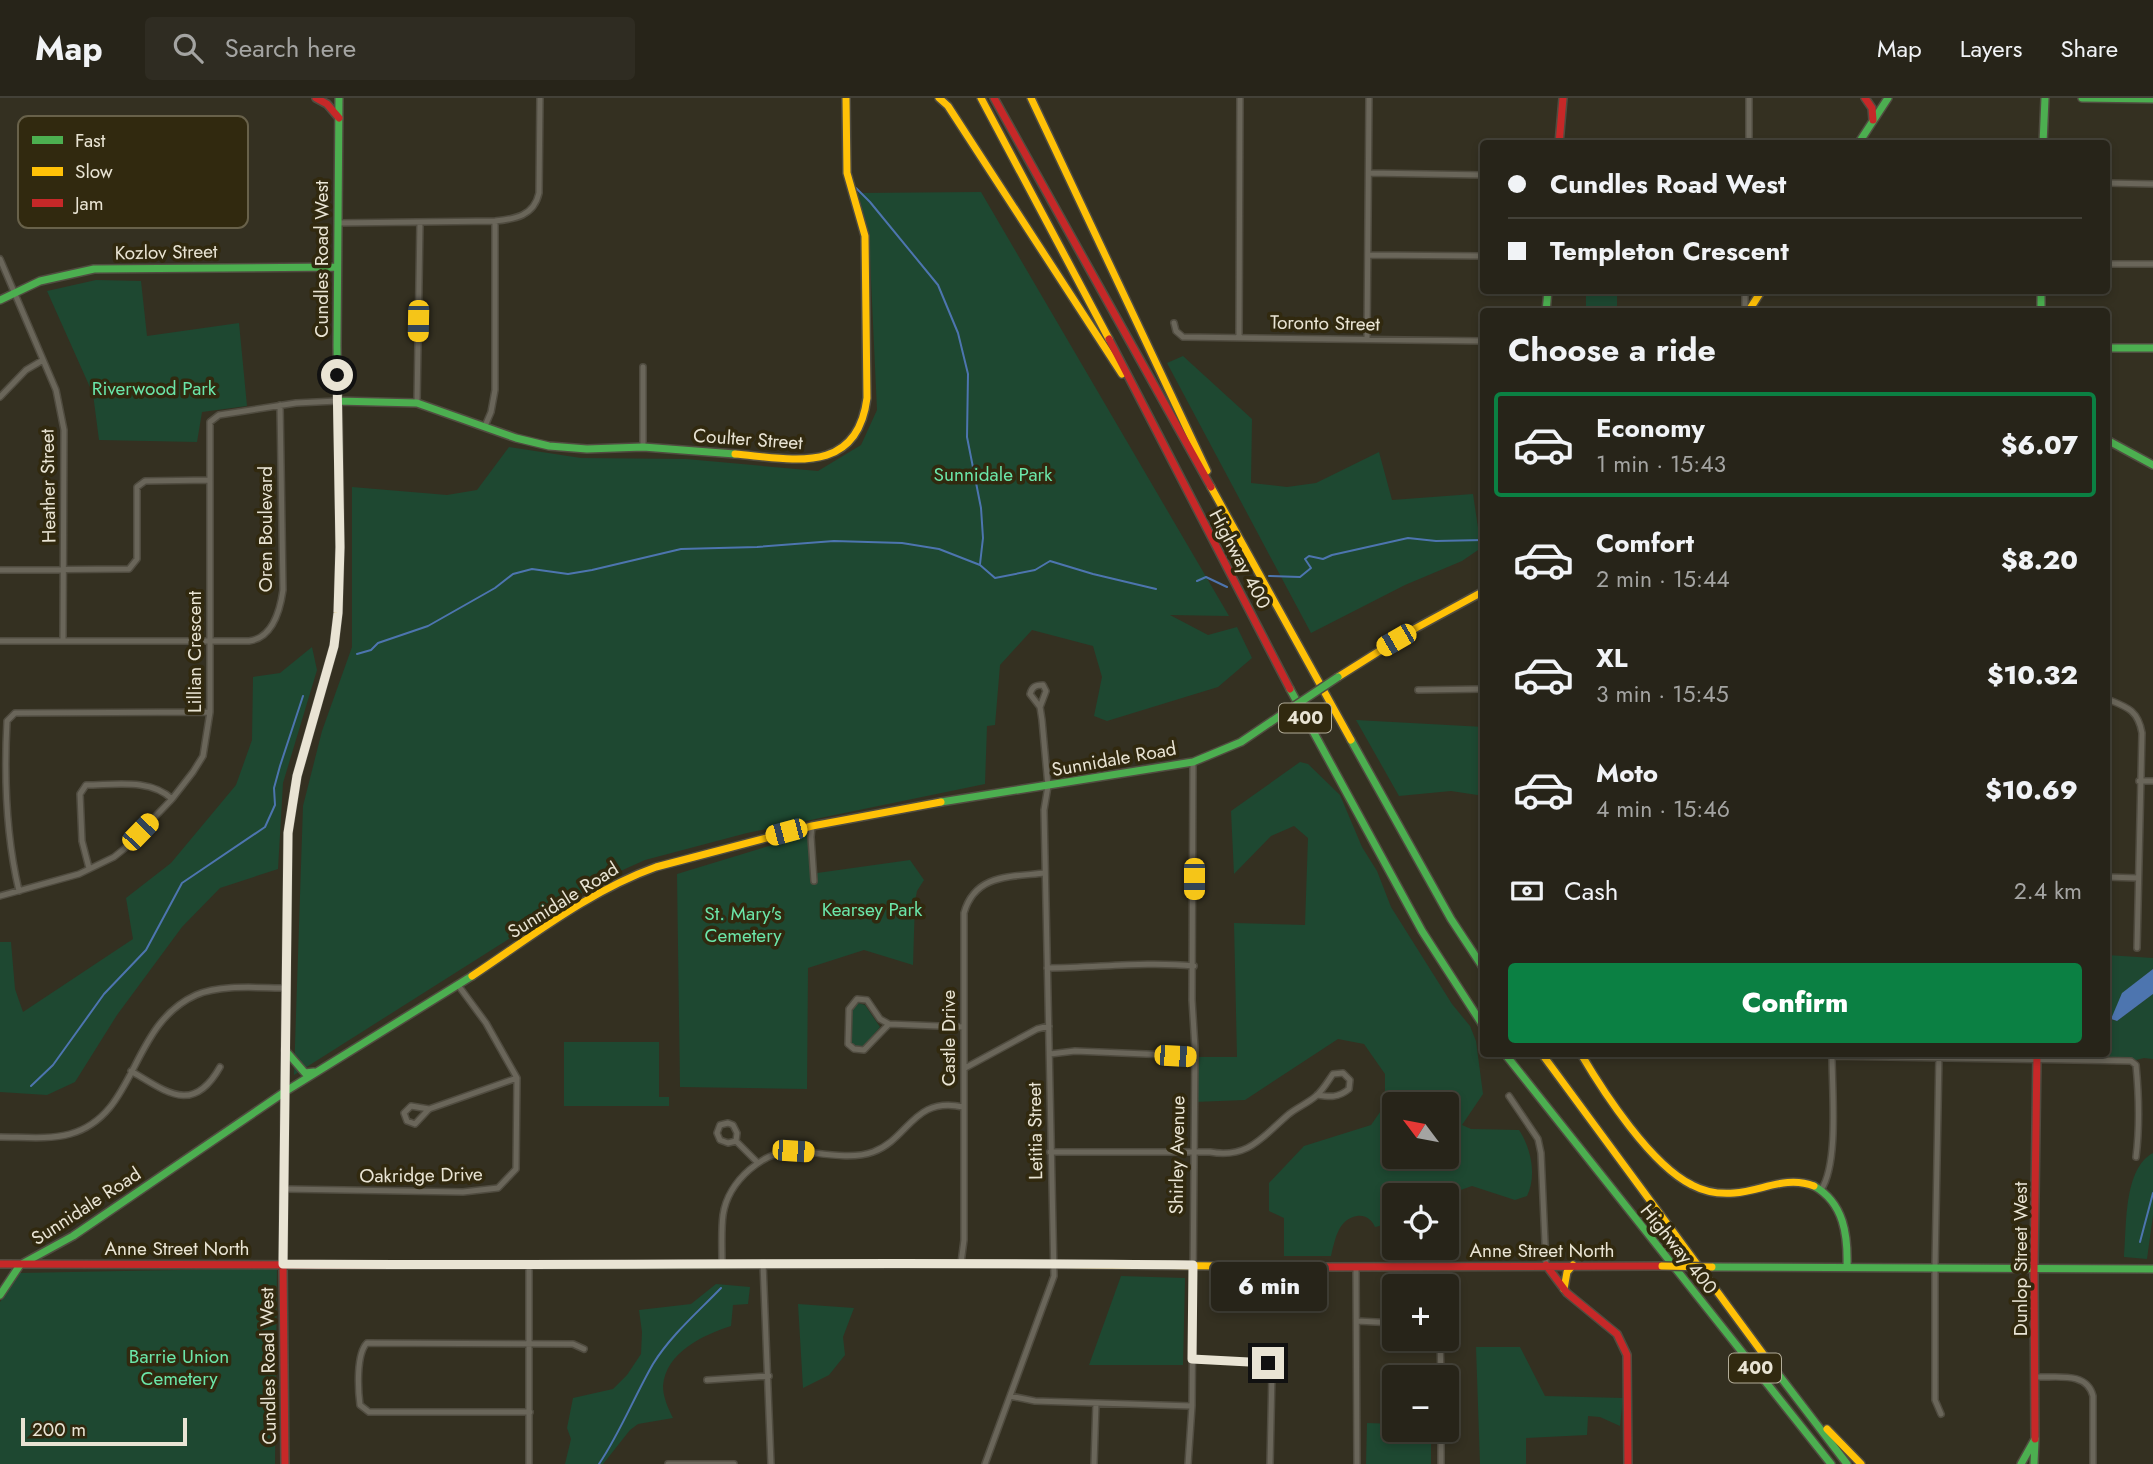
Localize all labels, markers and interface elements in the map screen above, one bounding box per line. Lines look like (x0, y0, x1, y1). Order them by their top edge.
search box (145, 17, 635, 80)
text: Map (35, 25, 103, 72)
icon: search (169, 29, 207, 67)
text: Search here (225, 29, 356, 67)
text: Map (1877, 31, 1922, 66)
text: Layers (1960, 31, 2022, 66)
text: Share (2060, 31, 2118, 66)
legend (18, 116, 248, 228)
text: Fast (75, 127, 106, 154)
text: Slow (75, 158, 113, 185)
text: Cundles Road West (1550, 165, 1786, 203)
street label: Cundles Road West (308, 180, 335, 338)
text: Jam (72, 190, 104, 217)
text: Templeton Crescent (1550, 232, 1789, 270)
street label: Kozlov Street (114, 238, 218, 266)
car (408, 300, 429, 342)
street label: Toronto Street (1270, 309, 1381, 337)
text: Choose a ride (1508, 327, 1716, 373)
route start (321, 359, 353, 391)
park label: Riverwood Park (92, 375, 217, 402)
text: Economy (1596, 409, 1705, 447)
icon: car (1512, 413, 1575, 476)
street label: Coulter Street (692, 422, 804, 456)
text: $6.07 (2001, 426, 2078, 464)
street label: Heather Street (33, 428, 62, 543)
text: 1 min · 15:43 (1596, 447, 1726, 481)
park label: Sunnidale Park (934, 461, 1053, 488)
street label: Oren Boulevard (252, 466, 279, 592)
street label: Highway 400 (1202, 504, 1278, 614)
text: Comfort (1596, 524, 1694, 562)
icon: car (1512, 528, 1575, 591)
text: $8.20 (2001, 541, 2078, 579)
text: 2 min · 15:44 (1596, 562, 1730, 596)
street label: Lillian Crescent (181, 591, 208, 713)
car (1373, 620, 1420, 660)
text: XL (1596, 639, 1628, 677)
icon: car (1512, 643, 1575, 706)
text: $10.32 (1987, 656, 2078, 694)
text: 3 min · 15:45 (1596, 677, 1729, 711)
road number: 400 (1279, 704, 1331, 732)
street label: Sunnidale Road (1050, 735, 1178, 783)
text: Moto (1596, 754, 1658, 792)
icon: car (1512, 758, 1575, 821)
text: $10.69 (1985, 771, 2078, 809)
text: 4 min · 15:46 (1596, 792, 1730, 826)
car (118, 810, 163, 854)
car (763, 816, 810, 848)
street label: Sunnidale Road (502, 855, 624, 945)
car (1184, 858, 1205, 900)
icon: cash (1508, 872, 1546, 910)
text: Cash (1564, 872, 1618, 910)
text: 2.4 km (2014, 874, 2082, 908)
park label: Kearsey Park (822, 896, 923, 923)
park label: St. Mary's Cemetery (704, 900, 782, 949)
button: Confirm (1508, 963, 2082, 1043)
street label: Castle Drive (935, 990, 962, 1086)
car (1154, 1044, 1197, 1068)
street label: Letitia Street (1021, 1082, 1049, 1180)
north arrow (1382, 1092, 1460, 1169)
map controls (1382, 1092, 1459, 1442)
street label: Shirley Avenue (1162, 1095, 1192, 1215)
car (772, 1139, 815, 1163)
street label: Sunnidale Road (26, 1160, 146, 1252)
street label: Oakridge Drive (359, 1160, 483, 1190)
street label: Dunlop Street West (2007, 1181, 2034, 1336)
button: locate (1382, 1183, 1459, 1260)
street label: Highway 400 (1634, 1198, 1724, 1300)
street label: Anne Street North (104, 1235, 250, 1262)
street label: Anne Street North (1469, 1237, 1615, 1264)
callout: 6 min (1210, 1262, 1326, 1310)
text: 6 min (1238, 1269, 1300, 1303)
button: + (1382, 1274, 1459, 1351)
street label: Cundles Road West (253, 1287, 283, 1445)
park label: Barrie Union Cemetery (129, 1343, 229, 1392)
route end (1252, 1347, 1284, 1379)
road number: 400 (1729, 1353, 1781, 1382)
button: − (1382, 1365, 1459, 1442)
scale bar (21, 1415, 187, 1447)
text: 200 m (32, 1416, 86, 1443)

